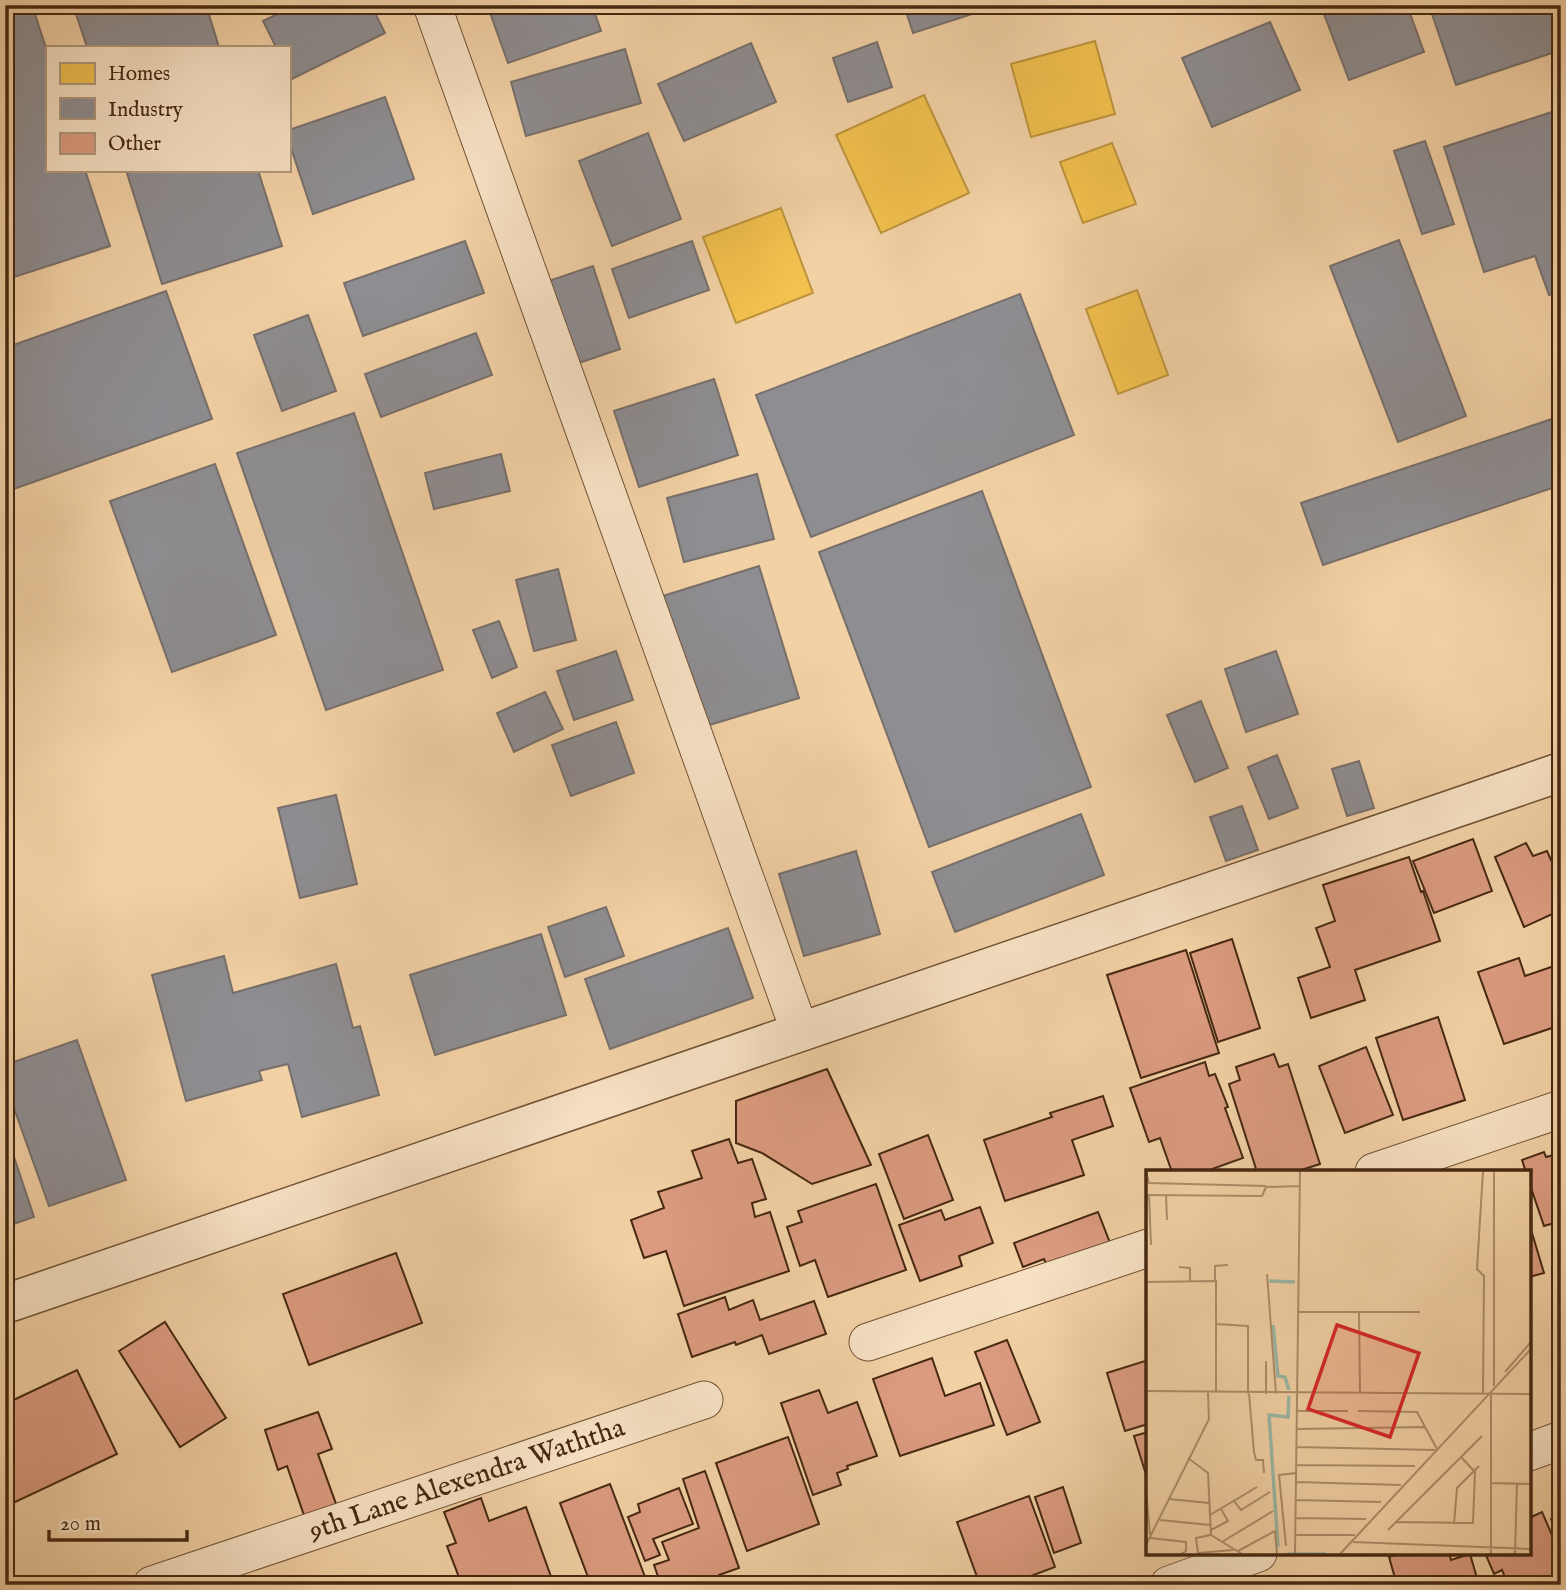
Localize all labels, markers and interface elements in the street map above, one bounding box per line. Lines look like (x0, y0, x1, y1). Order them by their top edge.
legend (46, 46, 290, 172)
text: Homes (108, 61, 170, 88)
text: Industry (108, 97, 184, 124)
text: Other (108, 131, 161, 158)
inset map (1146, 1170, 1531, 1555)
street label: 9th Lane Alexendra Waththa (303, 1410, 630, 1549)
scale bar (49, 1499, 187, 1543)
text: 20 m (60, 1511, 101, 1538)

